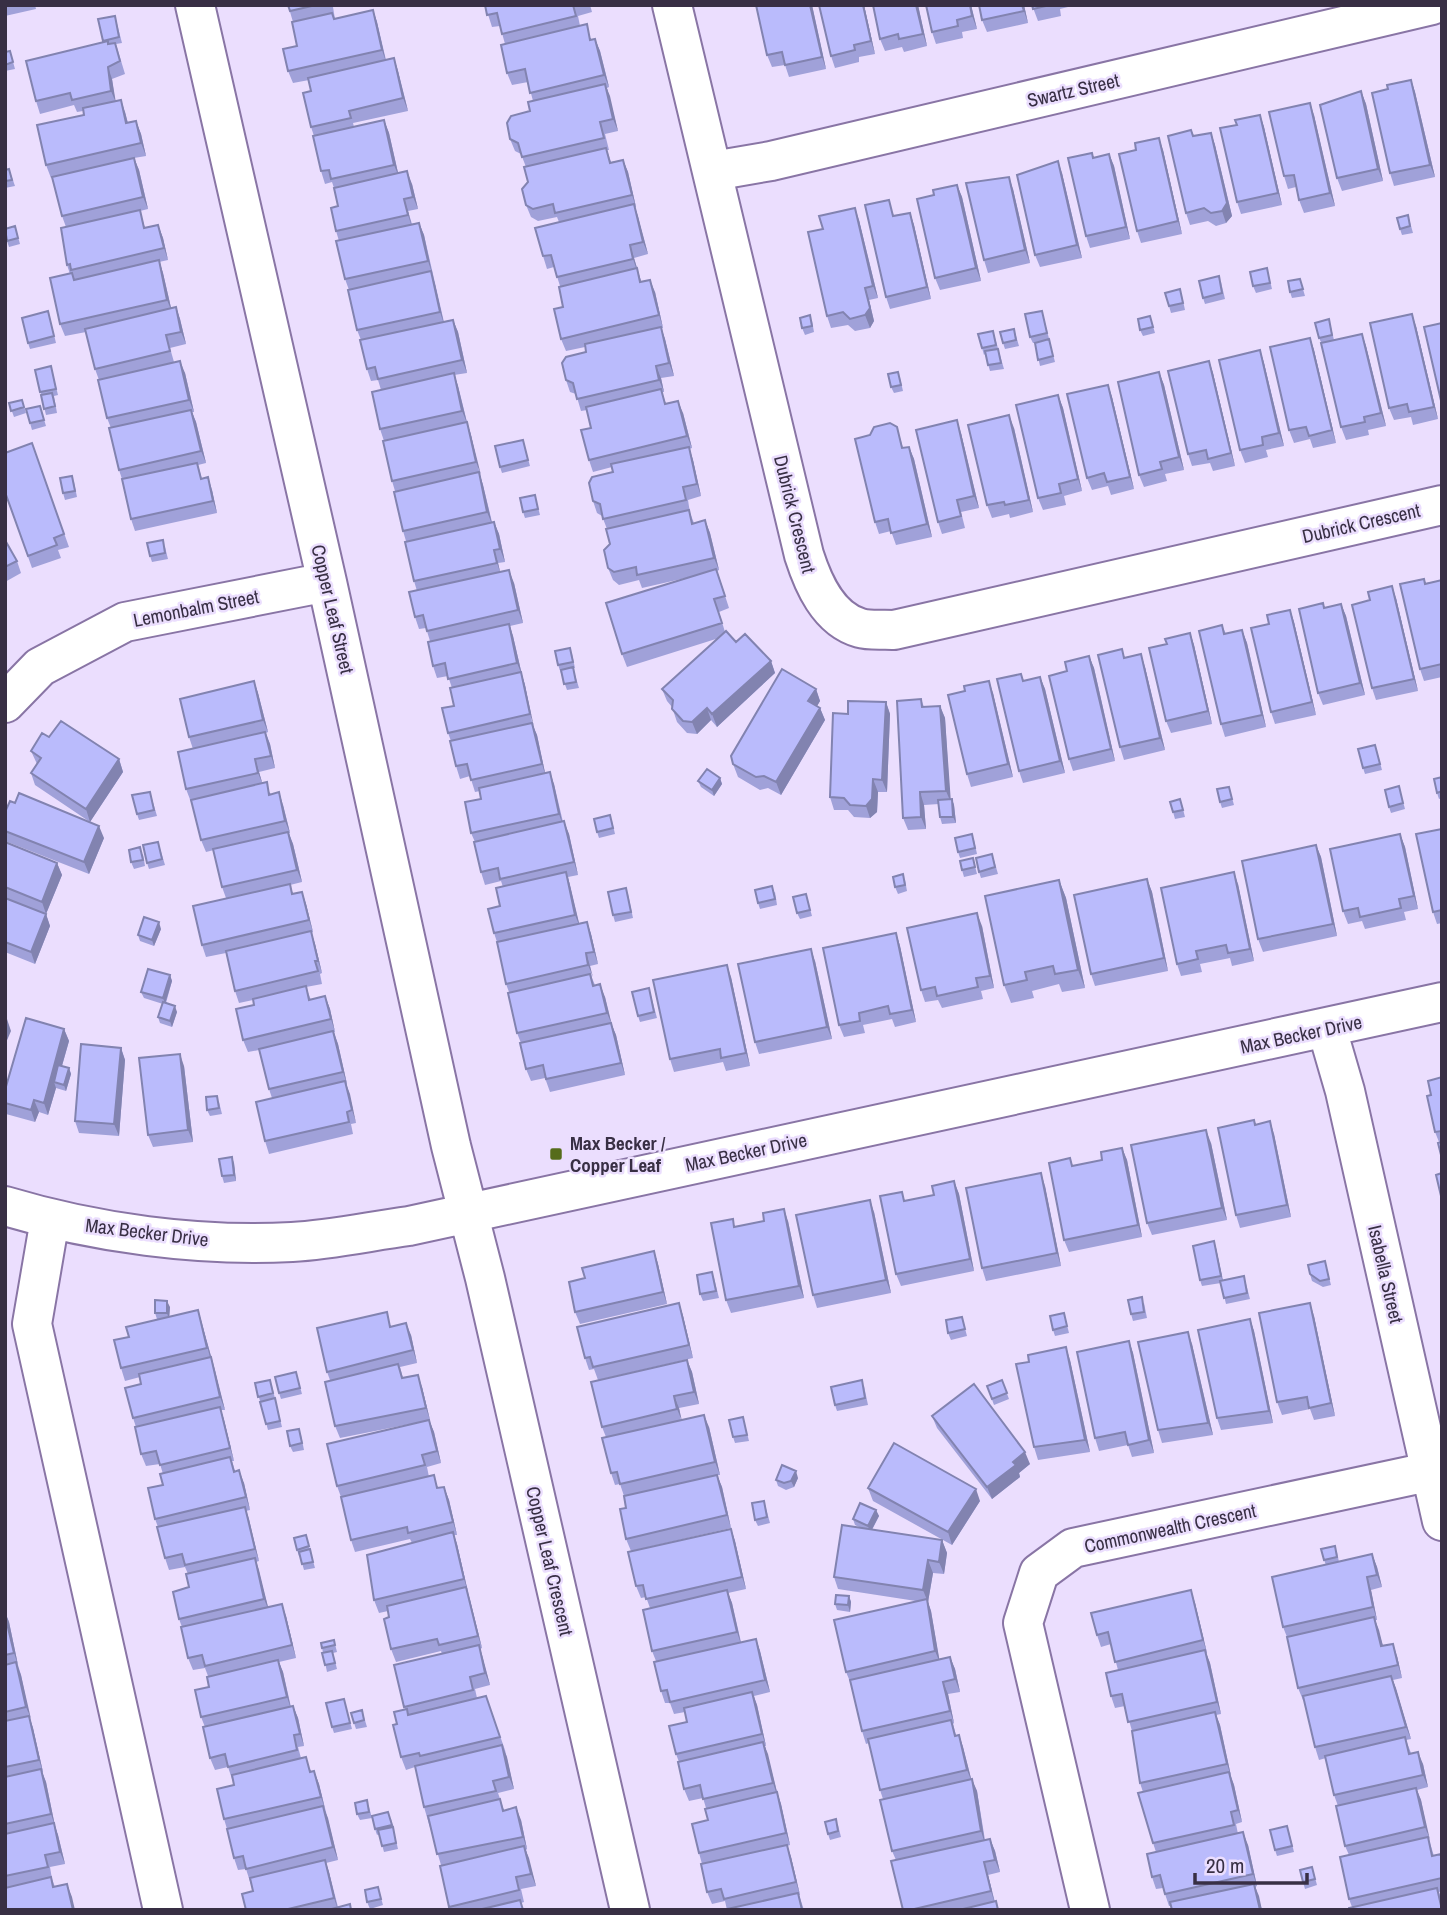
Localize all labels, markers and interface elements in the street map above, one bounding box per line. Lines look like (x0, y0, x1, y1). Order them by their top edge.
street label: Swartz Street (1025, 67, 1122, 113)
street label: Dubrick Crescent (768, 452, 822, 576)
street label: Dubrick Crescent (1299, 497, 1423, 549)
street label: Copper Leaf Street (306, 542, 361, 677)
street label: Lemonbalm Street (131, 583, 262, 633)
street label: Max Becker Drive (1238, 1008, 1364, 1060)
street label: Max Becker Drive (683, 1126, 809, 1178)
place label: Max Becker / Copper Leaf (570, 1130, 666, 1178)
marker: Max Becker / Copper Leaf (548, 1146, 564, 1162)
street label: Max Becker Drive (84, 1212, 210, 1252)
street label: Isabella Street (1362, 1223, 1410, 1326)
street label: Copper Leaf Crescent (520, 1484, 580, 1639)
street label: Commonwealth Crescent (1082, 1497, 1259, 1559)
scale bar (1195, 1842, 1307, 1886)
text: 20 m (1206, 1851, 1244, 1880)

